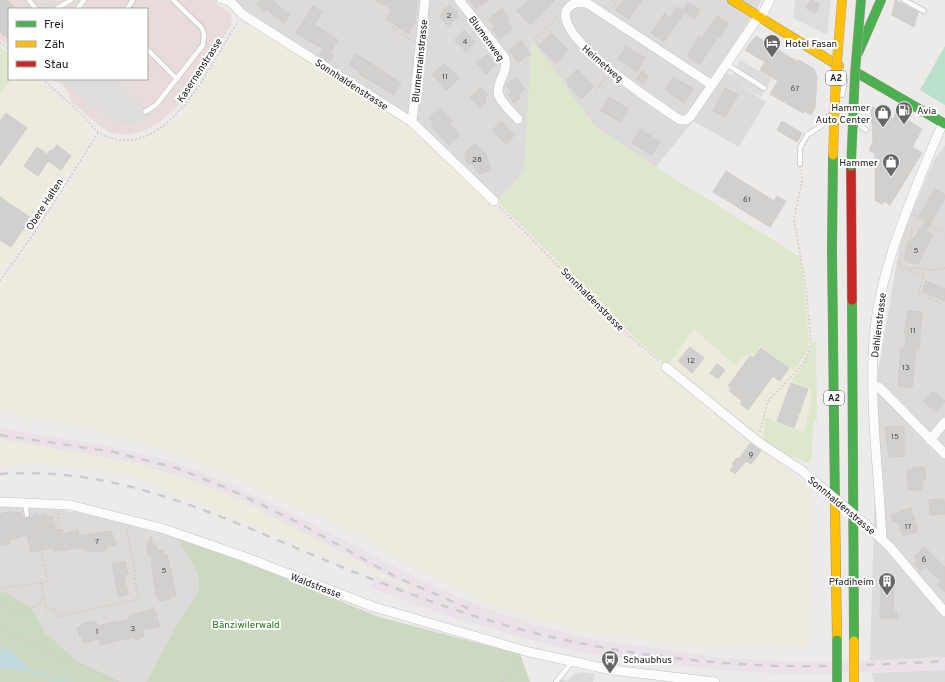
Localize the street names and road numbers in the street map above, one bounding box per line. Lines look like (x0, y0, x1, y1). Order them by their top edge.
street label: Blumenweg (465, 14, 507, 64)
street label: Blumenrainstrasse (410, 19, 431, 103)
street label: Kasernenstrasse (175, 36, 226, 105)
street label: Heimetweg (579, 43, 625, 86)
street label: Sonnhaldenstrasse (312, 57, 390, 114)
road number: A2 (826, 71, 846, 85)
street label: Obere Halten (24, 176, 67, 233)
street label: Sonnhaldenstrasse (557, 266, 626, 335)
street label: Dahlienstrasse (869, 292, 890, 358)
road number: A2 (824, 391, 844, 405)
street label: Sonnhaldenstrasse (804, 474, 878, 538)
street label: Waldstrasse (288, 571, 343, 602)

